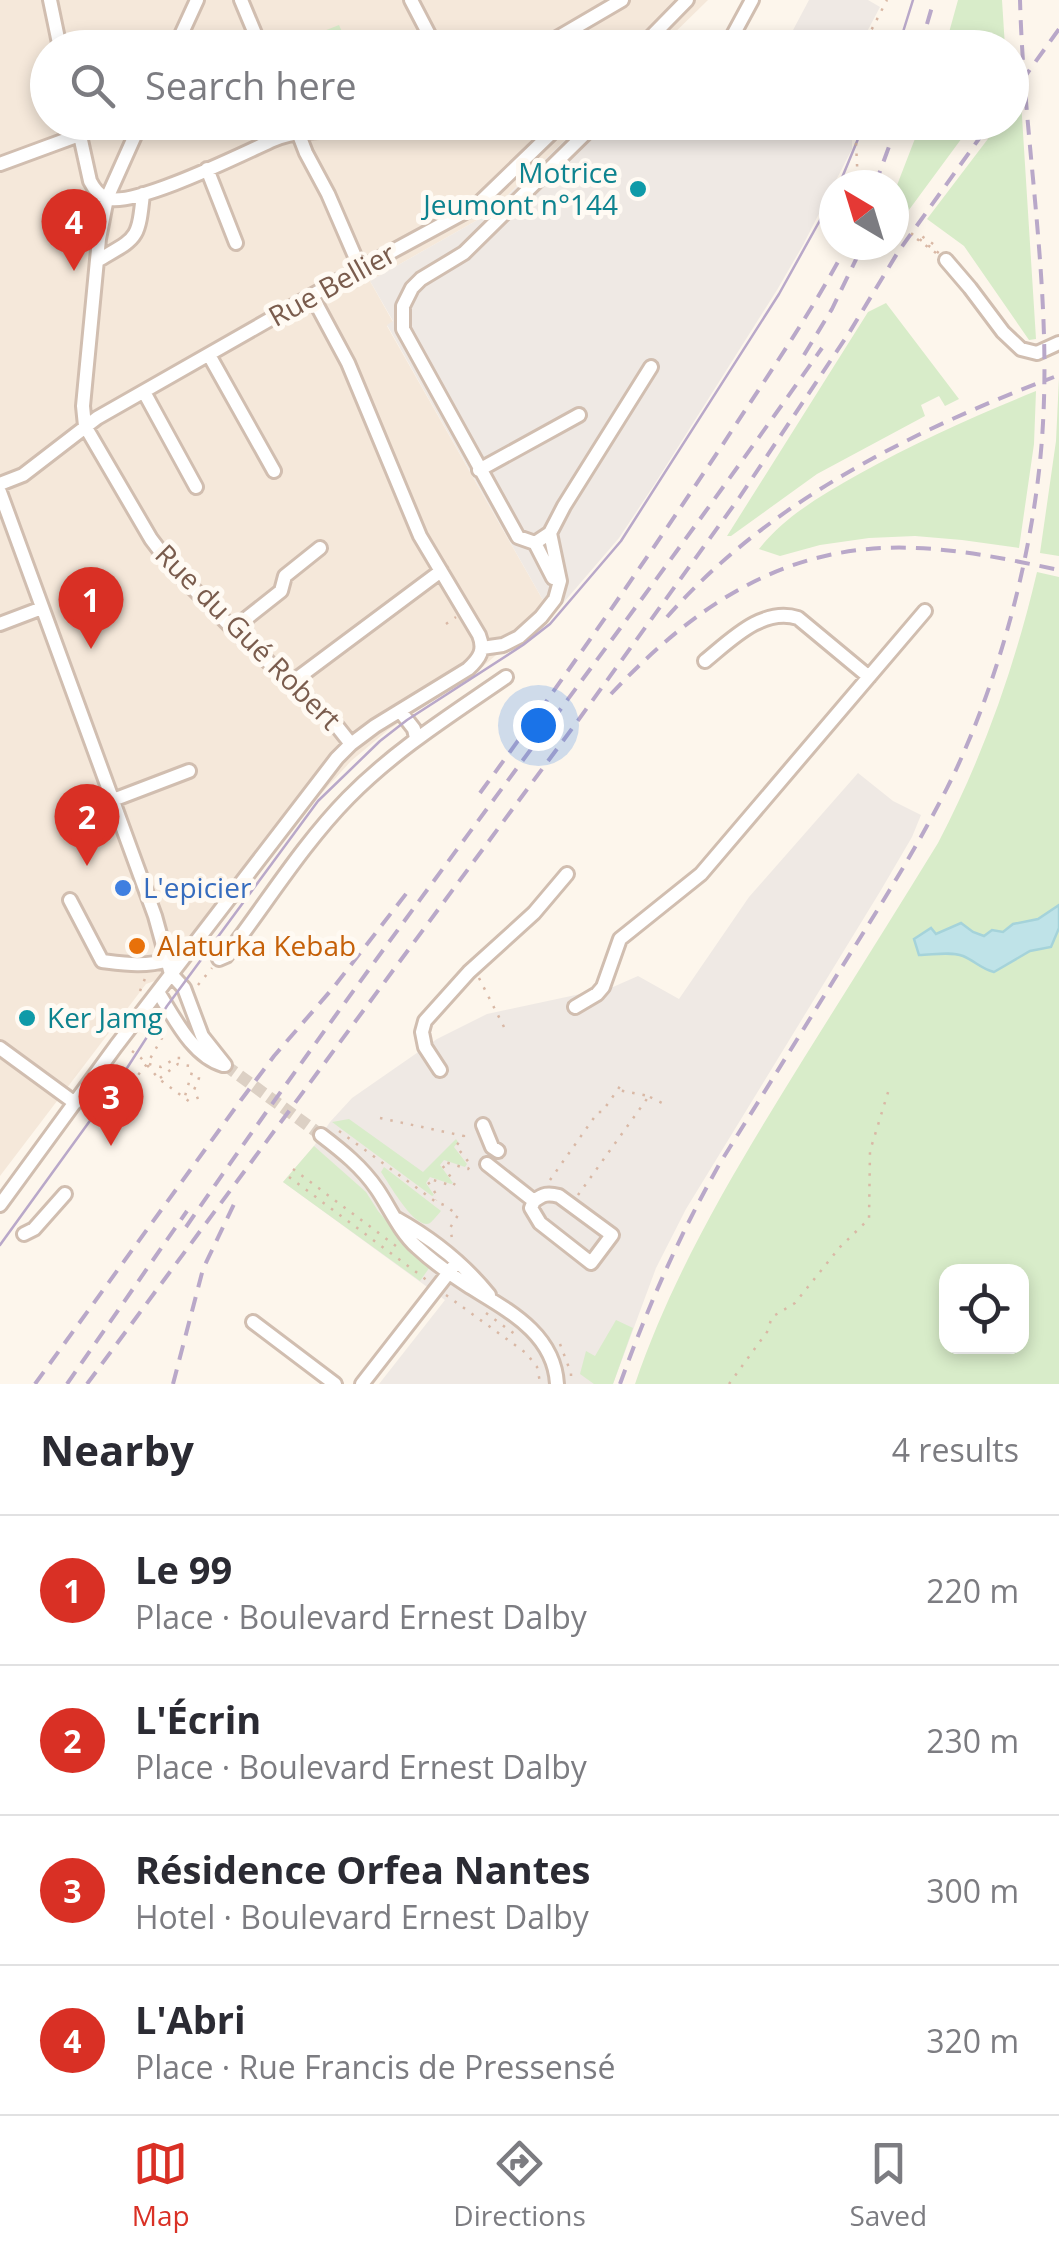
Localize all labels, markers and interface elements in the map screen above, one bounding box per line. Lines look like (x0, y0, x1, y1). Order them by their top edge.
search box (30, 30, 1029, 140)
icon: search (65, 58, 120, 113)
text: Search here (145, 59, 357, 111)
place label: Motrice Jeumont n°144 (420, 153, 618, 223)
north arrow (819, 170, 909, 260)
marker: Motrice Jeumont n°144 (627, 178, 649, 200)
pin: 4 (42, 188, 106, 271)
street label: Rue Bellier (261, 233, 402, 335)
street label: Rue du Gué Robert (148, 535, 350, 737)
pin: 1 (58, 566, 124, 649)
your location (513, 700, 564, 751)
pin: 2 (54, 784, 120, 866)
place label: L'epicier (143, 868, 252, 906)
marker: L'epicier (112, 877, 134, 899)
place label: Alaturka Kebab (157, 926, 356, 964)
marker: Alaturka Kebab (126, 935, 148, 957)
place label: Ker Jamg (47, 998, 163, 1036)
marker: Ker Jamg (16, 1007, 38, 1029)
pin: 3 (78, 1064, 144, 1146)
map controls (939, 1264, 1029, 1354)
button: locate (939, 1264, 1029, 1354)
text: Nearby (40, 1421, 194, 1478)
text: 4 results (892, 1428, 1019, 1471)
text: Le 99 (135, 1543, 232, 1595)
text: 1 (63, 1569, 82, 1612)
text: 220 m (926, 1569, 1019, 1612)
text: Place · Boulevard Ernest Dalby (135, 1595, 587, 1638)
text: L'Écrin (135, 1693, 261, 1745)
text: 2 (63, 1719, 82, 1762)
text: 230 m (926, 1719, 1019, 1762)
text: Place · Boulevard Ernest Dalby (135, 1745, 587, 1788)
text: Résidence Orfea Nantes (135, 1843, 591, 1895)
text: 3 (63, 1869, 82, 1912)
text: 300 m (926, 1869, 1019, 1912)
text: Hotel · Boulevard Ernest Dalby (135, 1895, 589, 1938)
text: L'Abri (135, 1993, 246, 2045)
text: 4 (63, 2019, 82, 2062)
text: 320 m (926, 2019, 1019, 2062)
text: Place · Rue Francis de Pressensé (135, 2045, 616, 2088)
tab: Map (132, 2136, 190, 2234)
tab: Directions (453, 2136, 586, 2234)
tab: Saved (849, 2136, 927, 2234)

